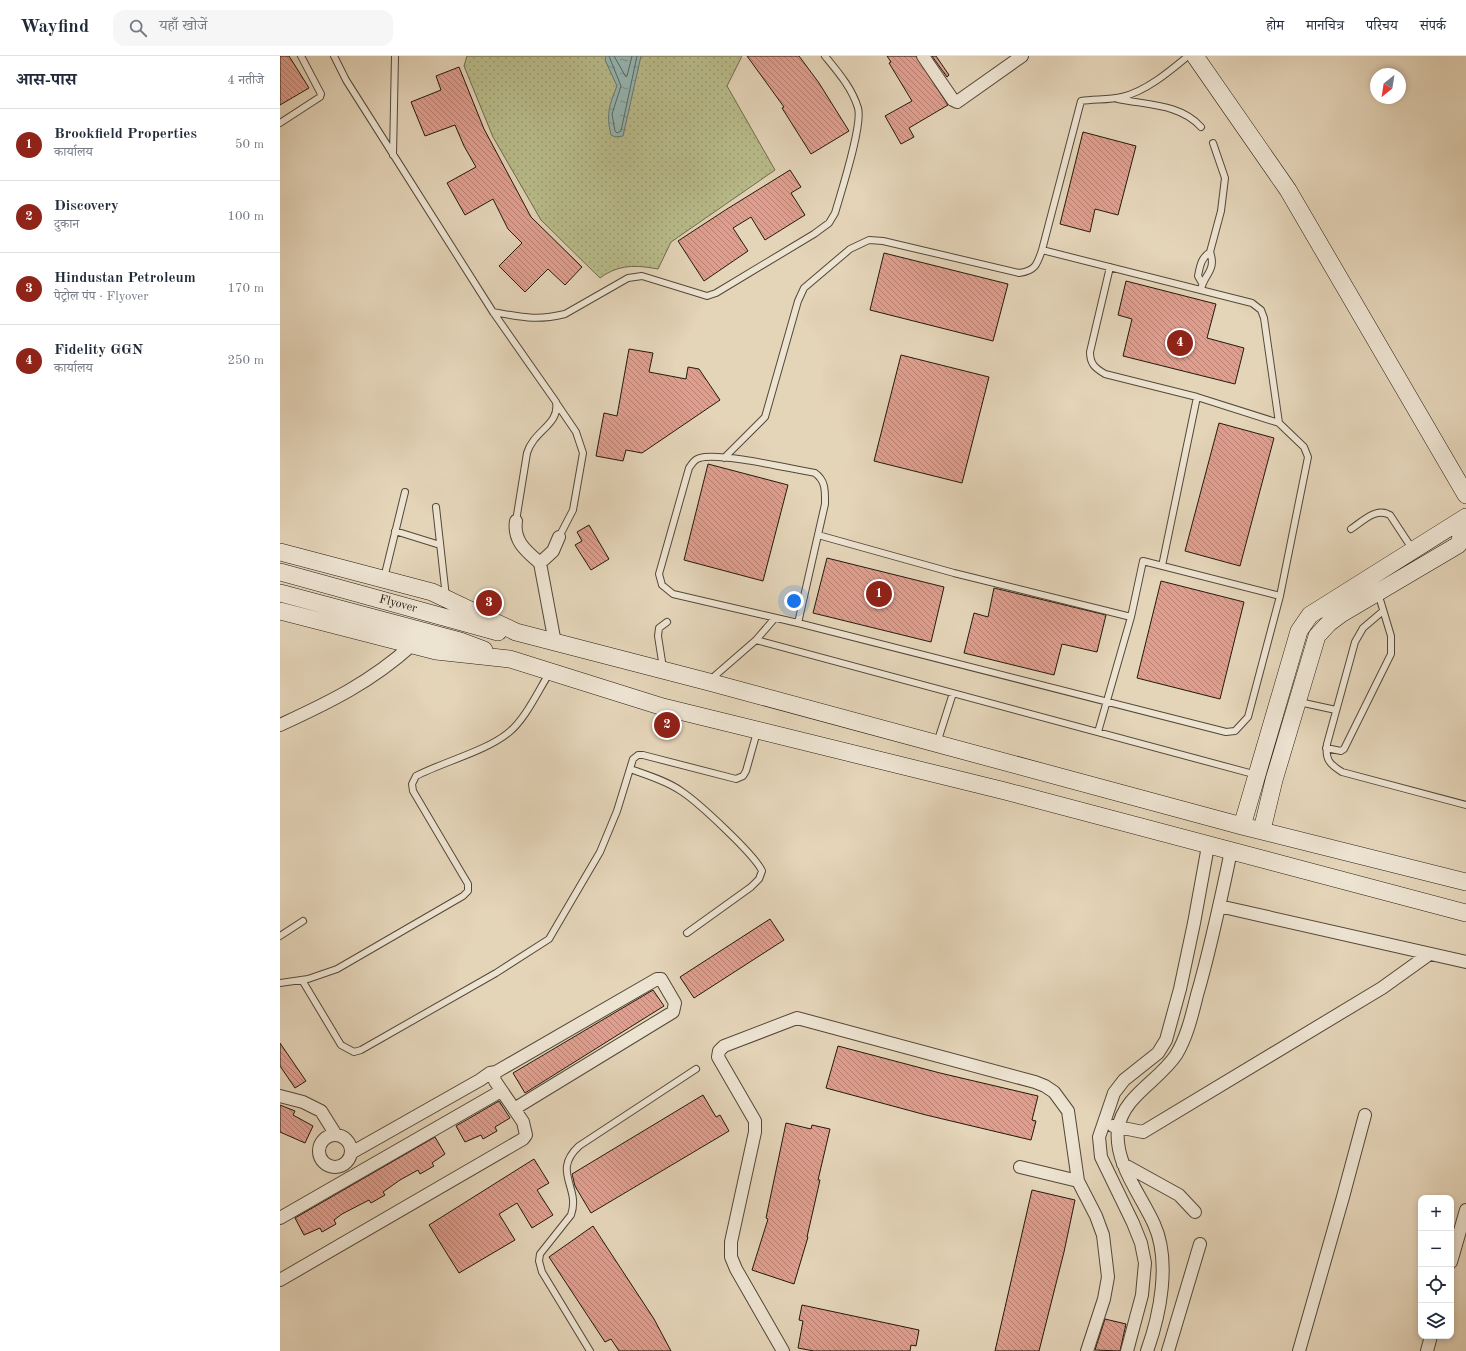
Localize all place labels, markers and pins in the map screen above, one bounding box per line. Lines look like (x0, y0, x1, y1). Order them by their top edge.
pin: 4 (1167, 328, 1193, 358)
pin: 1 (866, 579, 892, 609)
pin: 3 (476, 588, 502, 618)
pin: 2 (654, 710, 680, 740)

